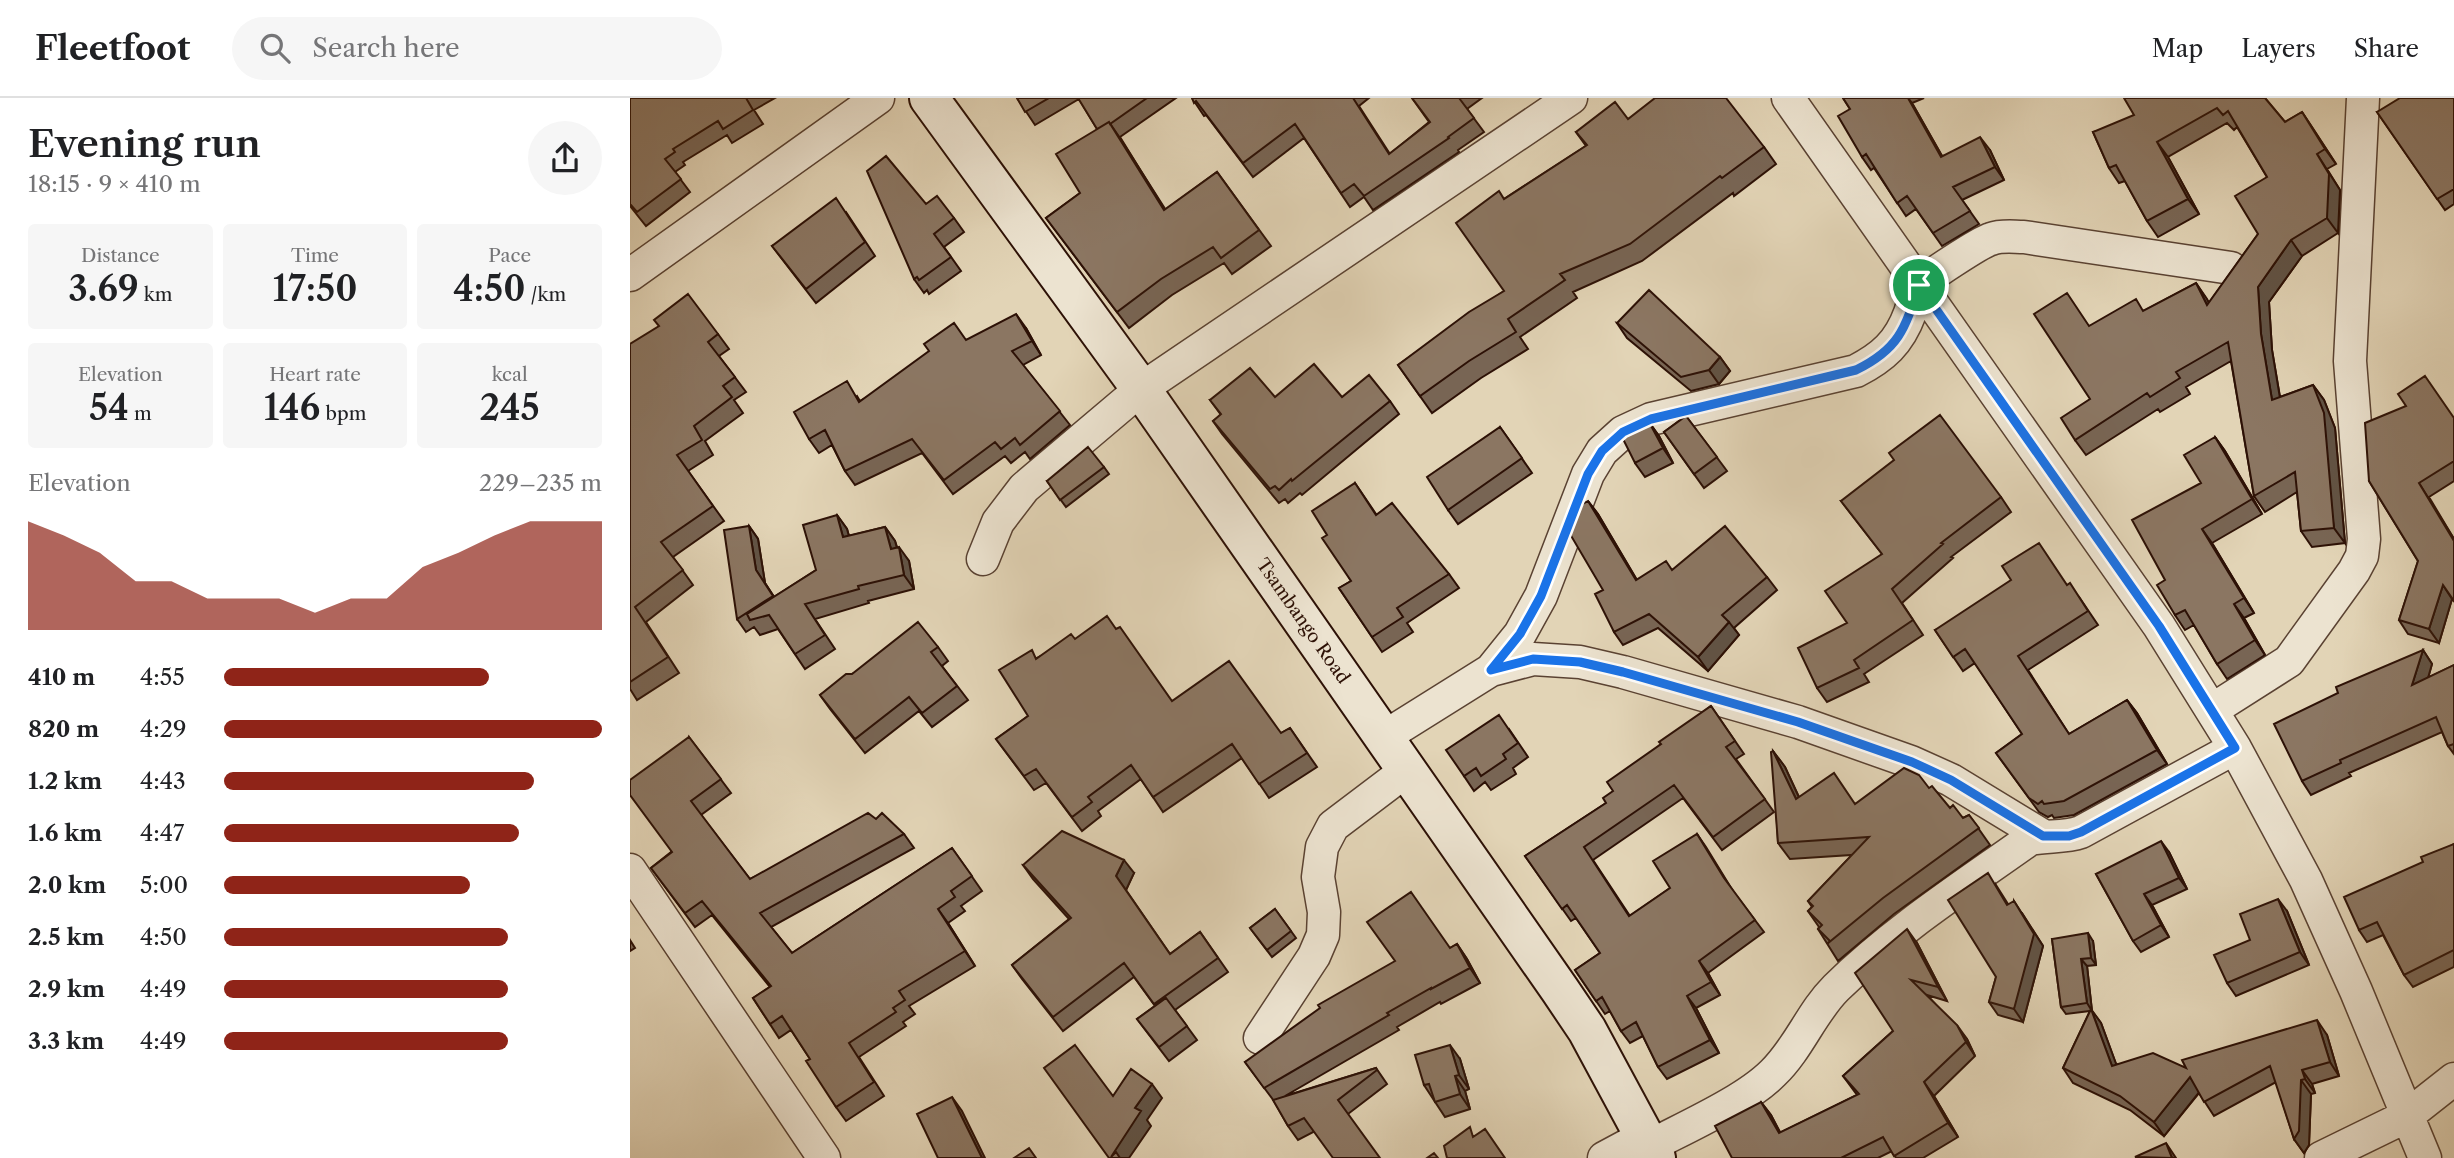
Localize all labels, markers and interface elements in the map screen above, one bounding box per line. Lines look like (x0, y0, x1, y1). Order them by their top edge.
search box (232, 17, 722, 80)
text: Fleetfoot (35, 28, 190, 69)
icon: search (256, 29, 294, 67)
text: Search here (312, 32, 460, 64)
text: Map (2152, 34, 2203, 63)
text: Layers (2241, 34, 2316, 63)
text: Share (2354, 34, 2419, 63)
text: Evening run (28, 120, 261, 167)
button: share (528, 121, 602, 195)
text: 18:15 · 9 × 410 m (28, 170, 201, 198)
text: Distance (81, 244, 160, 267)
text: Time (291, 244, 339, 267)
text: Pace (488, 244, 531, 267)
pin (1889, 255, 1949, 315)
icon: arrive (1900, 266, 1938, 304)
text: 3.69 (68, 267, 139, 310)
text: 17:50 (272, 267, 357, 310)
text: 4:50 (453, 267, 525, 310)
text: km (139, 283, 173, 306)
text: /km (525, 283, 566, 306)
text: Elevation (78, 363, 163, 386)
text: Heart rate (269, 363, 361, 386)
text: kcal (492, 363, 528, 386)
text: 54 (89, 386, 129, 429)
text: 146 (264, 386, 320, 429)
text: 245 (480, 386, 540, 429)
text: m (129, 402, 152, 425)
text: bpm (320, 402, 366, 425)
text: Elevation (28, 469, 131, 497)
text: 229–235 m (479, 469, 602, 497)
street label: Tsambango Road (1252, 554, 1354, 688)
text: 410 m (28, 663, 95, 691)
text: 4:55 (140, 663, 185, 691)
text: 820 m (28, 715, 99, 743)
text: 4:29 (140, 715, 186, 743)
text: 1.2 km (28, 767, 102, 795)
text: 4:43 (140, 767, 186, 795)
text: 1.6 km (28, 819, 102, 847)
text: 4:47 (140, 819, 184, 847)
text: 2.0 km (28, 871, 106, 899)
text: 5:00 (140, 871, 188, 899)
text: 2.5 km (28, 923, 104, 951)
text: 4:50 (140, 923, 187, 951)
text: 2.9 km (28, 975, 105, 1003)
text: 4:49 (140, 975, 187, 1003)
text: 3.3 km (28, 1027, 104, 1055)
text: 4:49 (140, 1027, 187, 1055)

